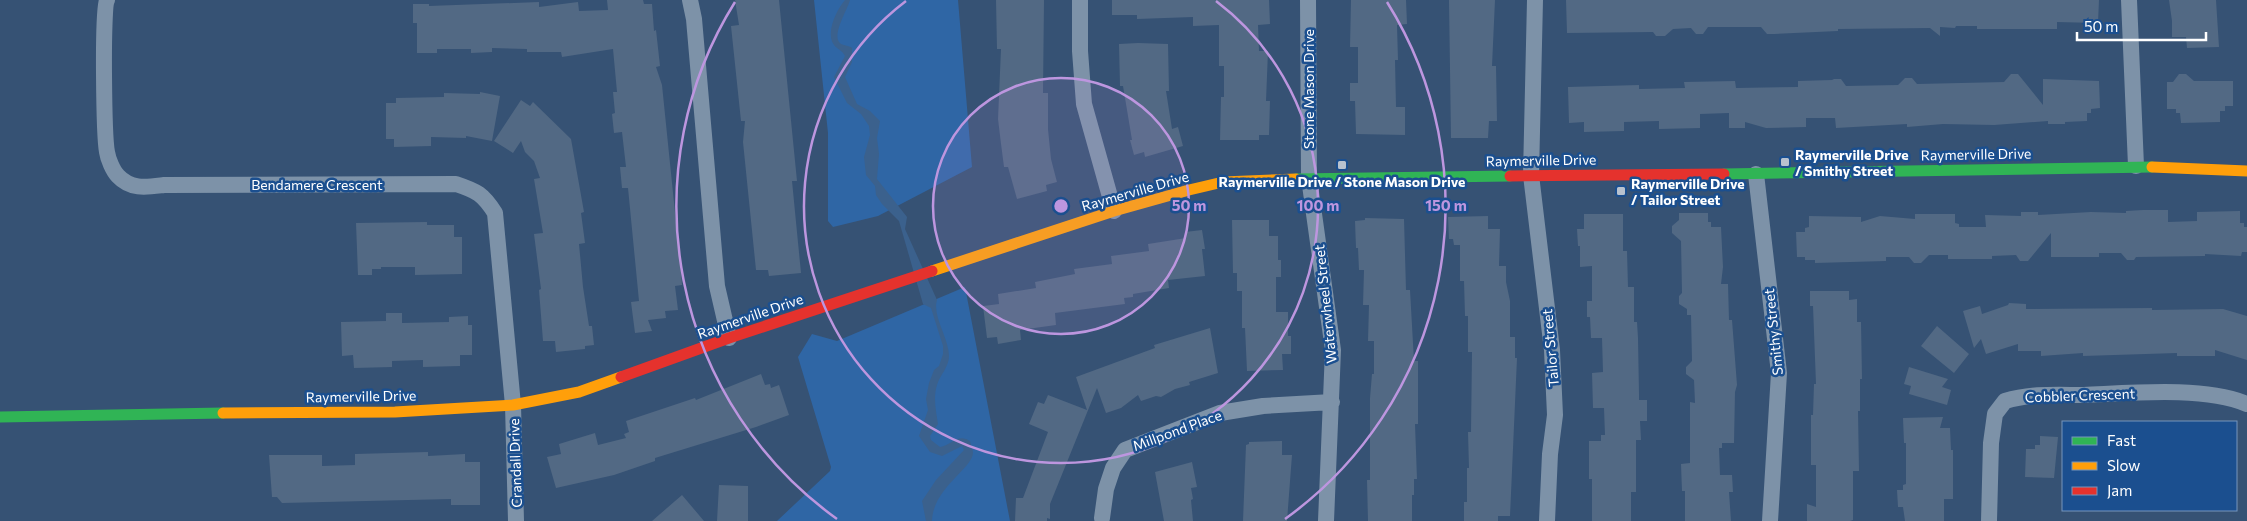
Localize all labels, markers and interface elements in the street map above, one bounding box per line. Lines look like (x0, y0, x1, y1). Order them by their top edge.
scale bar (2077, 10, 2206, 42)
text: 50 m (2084, 17, 2118, 35)
street label: Stone Mason Drive (1300, 29, 1317, 149)
street label: Raymerville Drive (1920, 145, 2032, 163)
place label: Raymerville Drive / Smithy Street (1795, 146, 1909, 179)
street label: Raymerville Drive (1485, 151, 1597, 169)
marker: Raymerville Drive / Smithy Street (1779, 156, 1791, 168)
marker: Raymerville Drive / Stone Mason Drive (1336, 159, 1348, 171)
street label: Raymerville Drive (1079, 168, 1191, 214)
place label: Raymerville Drive / Stone Mason Drive (1219, 173, 1465, 190)
place label: Raymerville Drive / Tailor Street (1631, 175, 1745, 208)
street label: Bendamere Crescent (251, 176, 383, 193)
marker: Raymerville Drive / Tailor Street (1615, 185, 1627, 197)
text: 50 m (1172, 196, 1206, 214)
text: 100 m (1297, 196, 1339, 214)
text: 150 m (1425, 196, 1467, 214)
centre of rings (1052, 197, 1070, 215)
street label: Waterwheel Street (1310, 244, 1340, 364)
street label: Smithy Street (1760, 288, 1786, 376)
street label: Raymerville Drive (695, 290, 805, 342)
street label: Tailor Street (1538, 308, 1562, 388)
street label: Cobbler Crescent (2024, 385, 2136, 405)
street label: Raymerville Drive (305, 387, 417, 405)
street label: Millpond Place (1130, 406, 1224, 454)
street label: Crandall Drive (505, 418, 525, 508)
legend (2062, 421, 2237, 511)
text: Fast (2107, 431, 2136, 449)
text: Slow (2107, 456, 2140, 474)
text: Jam (2107, 481, 2132, 499)

